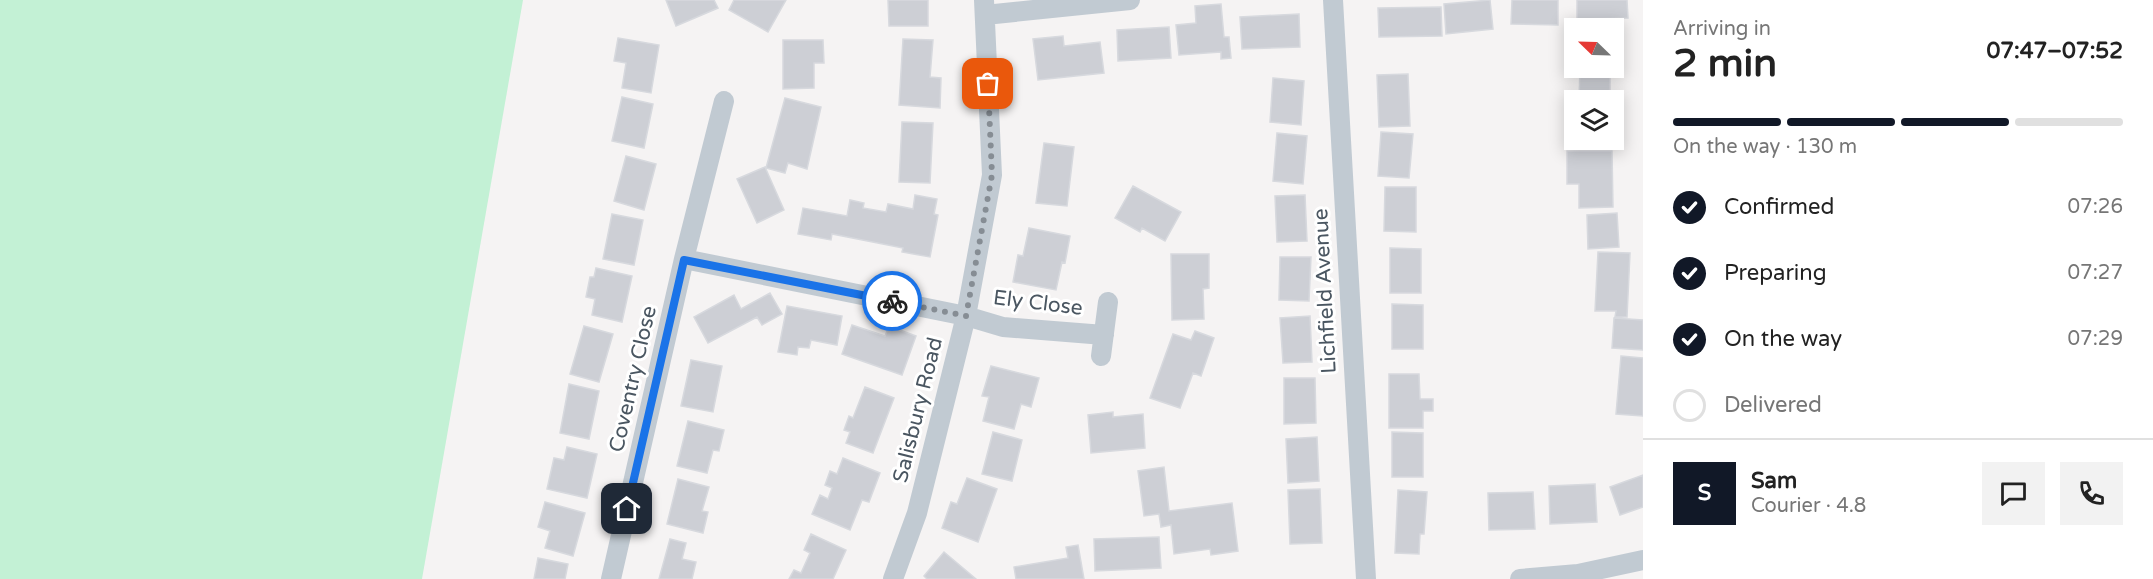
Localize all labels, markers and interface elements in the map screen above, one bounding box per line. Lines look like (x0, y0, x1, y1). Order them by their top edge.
text: Arriving in (1673, 17, 1771, 41)
north arrow (1564, 18, 1624, 78)
map controls (1564, 18, 1624, 150)
text: 07:47–07:52 (1986, 38, 2123, 64)
text: 2 min (1673, 40, 1777, 87)
pin (962, 58, 1013, 109)
icon: bag (971, 67, 1004, 100)
button: layers (1564, 90, 1624, 150)
text: On the way · 130 m (1673, 135, 1857, 159)
icon: check (1673, 191, 1706, 224)
text: Confirmed (1724, 194, 1834, 220)
text: 07:26 (2068, 195, 2123, 219)
street label: Lichfield Avenue (1308, 208, 1342, 374)
icon: check (1673, 257, 1706, 290)
text: Preparing (1724, 260, 1827, 286)
text: 07:27 (2068, 261, 2123, 285)
courier (862, 271, 922, 331)
icon: bike (876, 285, 909, 318)
street label: Ely Close (992, 285, 1084, 321)
street label: Coventry Close (604, 303, 662, 455)
icon: check (1673, 323, 1706, 356)
text: On the way (1724, 326, 1842, 352)
text: 07:29 (2068, 327, 2123, 351)
street label: Salisbury Road (888, 335, 948, 485)
text: Delivered (1724, 392, 1822, 418)
button: chat (1982, 462, 2045, 525)
button: phone (2060, 462, 2123, 525)
text: Sam (1751, 468, 1797, 494)
text: S (1698, 480, 1711, 506)
pin (601, 483, 652, 534)
icon: home (610, 492, 643, 525)
text: Courier · 4.8 (1751, 494, 1866, 518)

